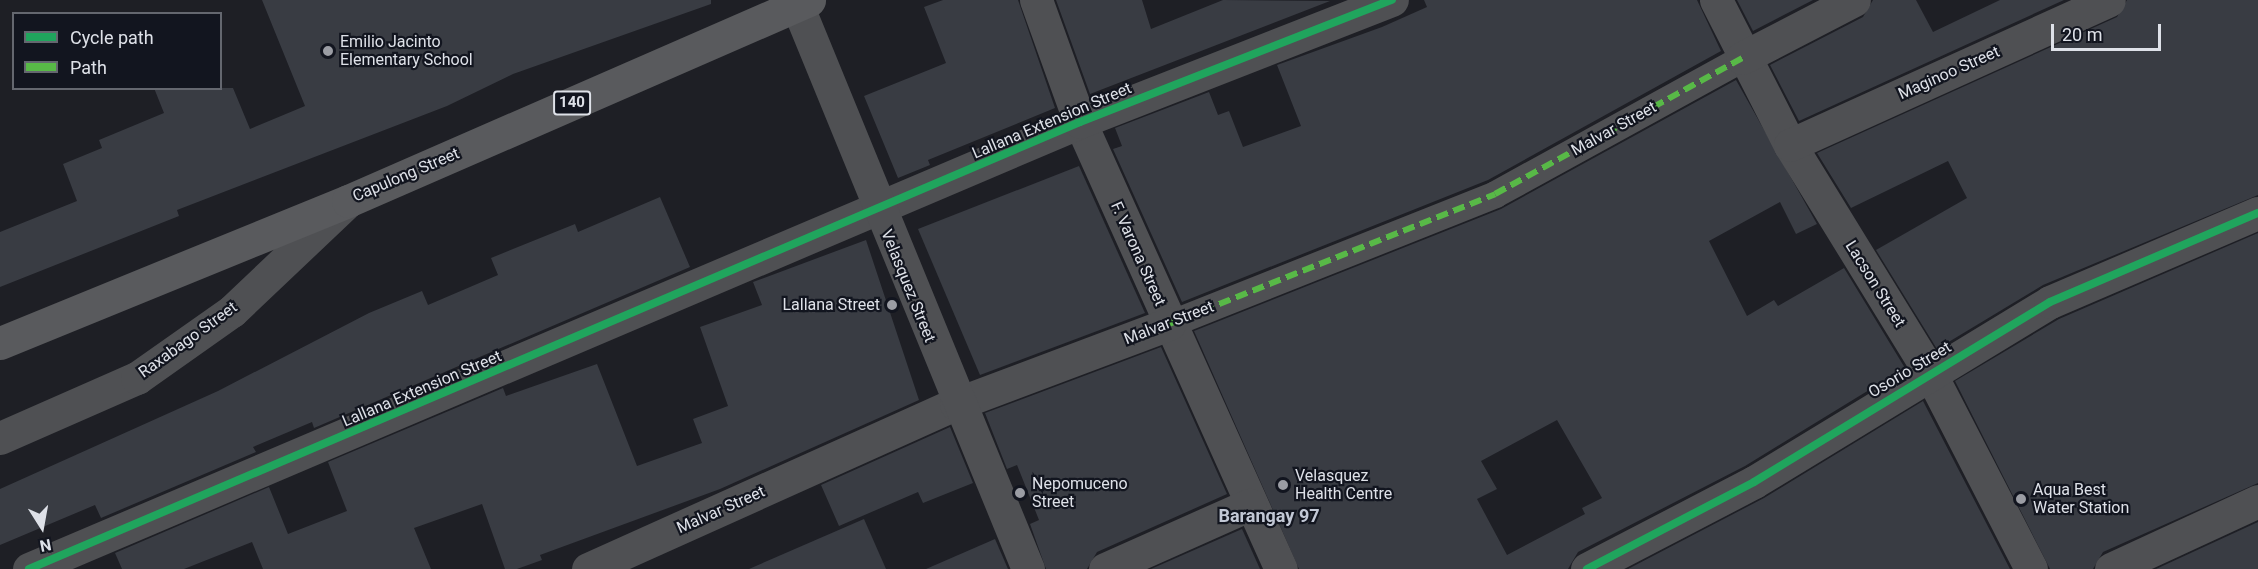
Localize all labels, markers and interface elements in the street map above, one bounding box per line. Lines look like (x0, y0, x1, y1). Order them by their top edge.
legend (12, 12, 222, 90)
scale bar (2054, 12, 2164, 50)
text: 20 m (2062, 24, 2102, 45)
text: Cycle path (70, 27, 154, 48)
place label: Emilio Jacinto Elementary School (340, 32, 473, 70)
street label: Maginoo Street (1895, 42, 2003, 104)
marker: Emilio Jacinto Elementary School (321, 44, 335, 58)
text: Path (70, 57, 107, 78)
street label: Lallana Extension Street (969, 79, 1135, 163)
road number: 140 (552, 91, 592, 115)
street label: Malvar Street (1568, 98, 1660, 160)
street label: Capulong Street (350, 144, 462, 206)
street label: F. Varona Street (1106, 199, 1170, 309)
street label: Velasquez Street (877, 227, 939, 345)
street label: Lacson Street (1841, 237, 1909, 331)
place label: Lallana Street (782, 295, 880, 315)
street label: Malvar Street (1121, 297, 1217, 349)
street label: Raxabago Street (135, 298, 241, 382)
marker: Lallana Street (885, 298, 899, 312)
street label: Osorio Street (1865, 338, 1955, 402)
street label: Lallana Extension Street (339, 347, 505, 431)
place label: Velasquez Health Centre (1295, 466, 1392, 504)
place label: Nepomuceno Street (1032, 474, 1128, 512)
marker: Velasquez Health Centre (1276, 478, 1290, 492)
place label: Aqua Best Water Station (2033, 480, 2129, 518)
street label: Malvar Street (674, 482, 768, 538)
marker: Nepomuceno Street (1013, 486, 1027, 500)
marker: Aqua Best Water Station (2014, 492, 2028, 506)
north arrow (12, 497, 72, 557)
district label: Barangay 97 (1218, 505, 1320, 527)
text: N (38, 535, 53, 556)

